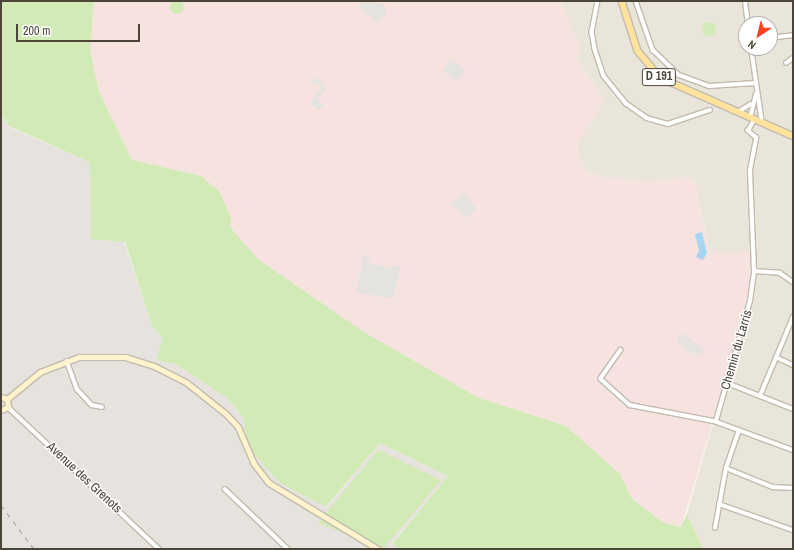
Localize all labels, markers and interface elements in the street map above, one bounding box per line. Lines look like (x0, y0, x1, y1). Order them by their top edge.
scale bar (18, 16, 142, 42)
north arrow (738, 16, 778, 56)
text: 200 m (23, 23, 50, 39)
text: N (745, 37, 758, 53)
road number: D 191 (641, 67, 677, 87)
street label: Chemin du Larris (718, 308, 756, 392)
street label: Avenue des Grenots (43, 439, 125, 517)

